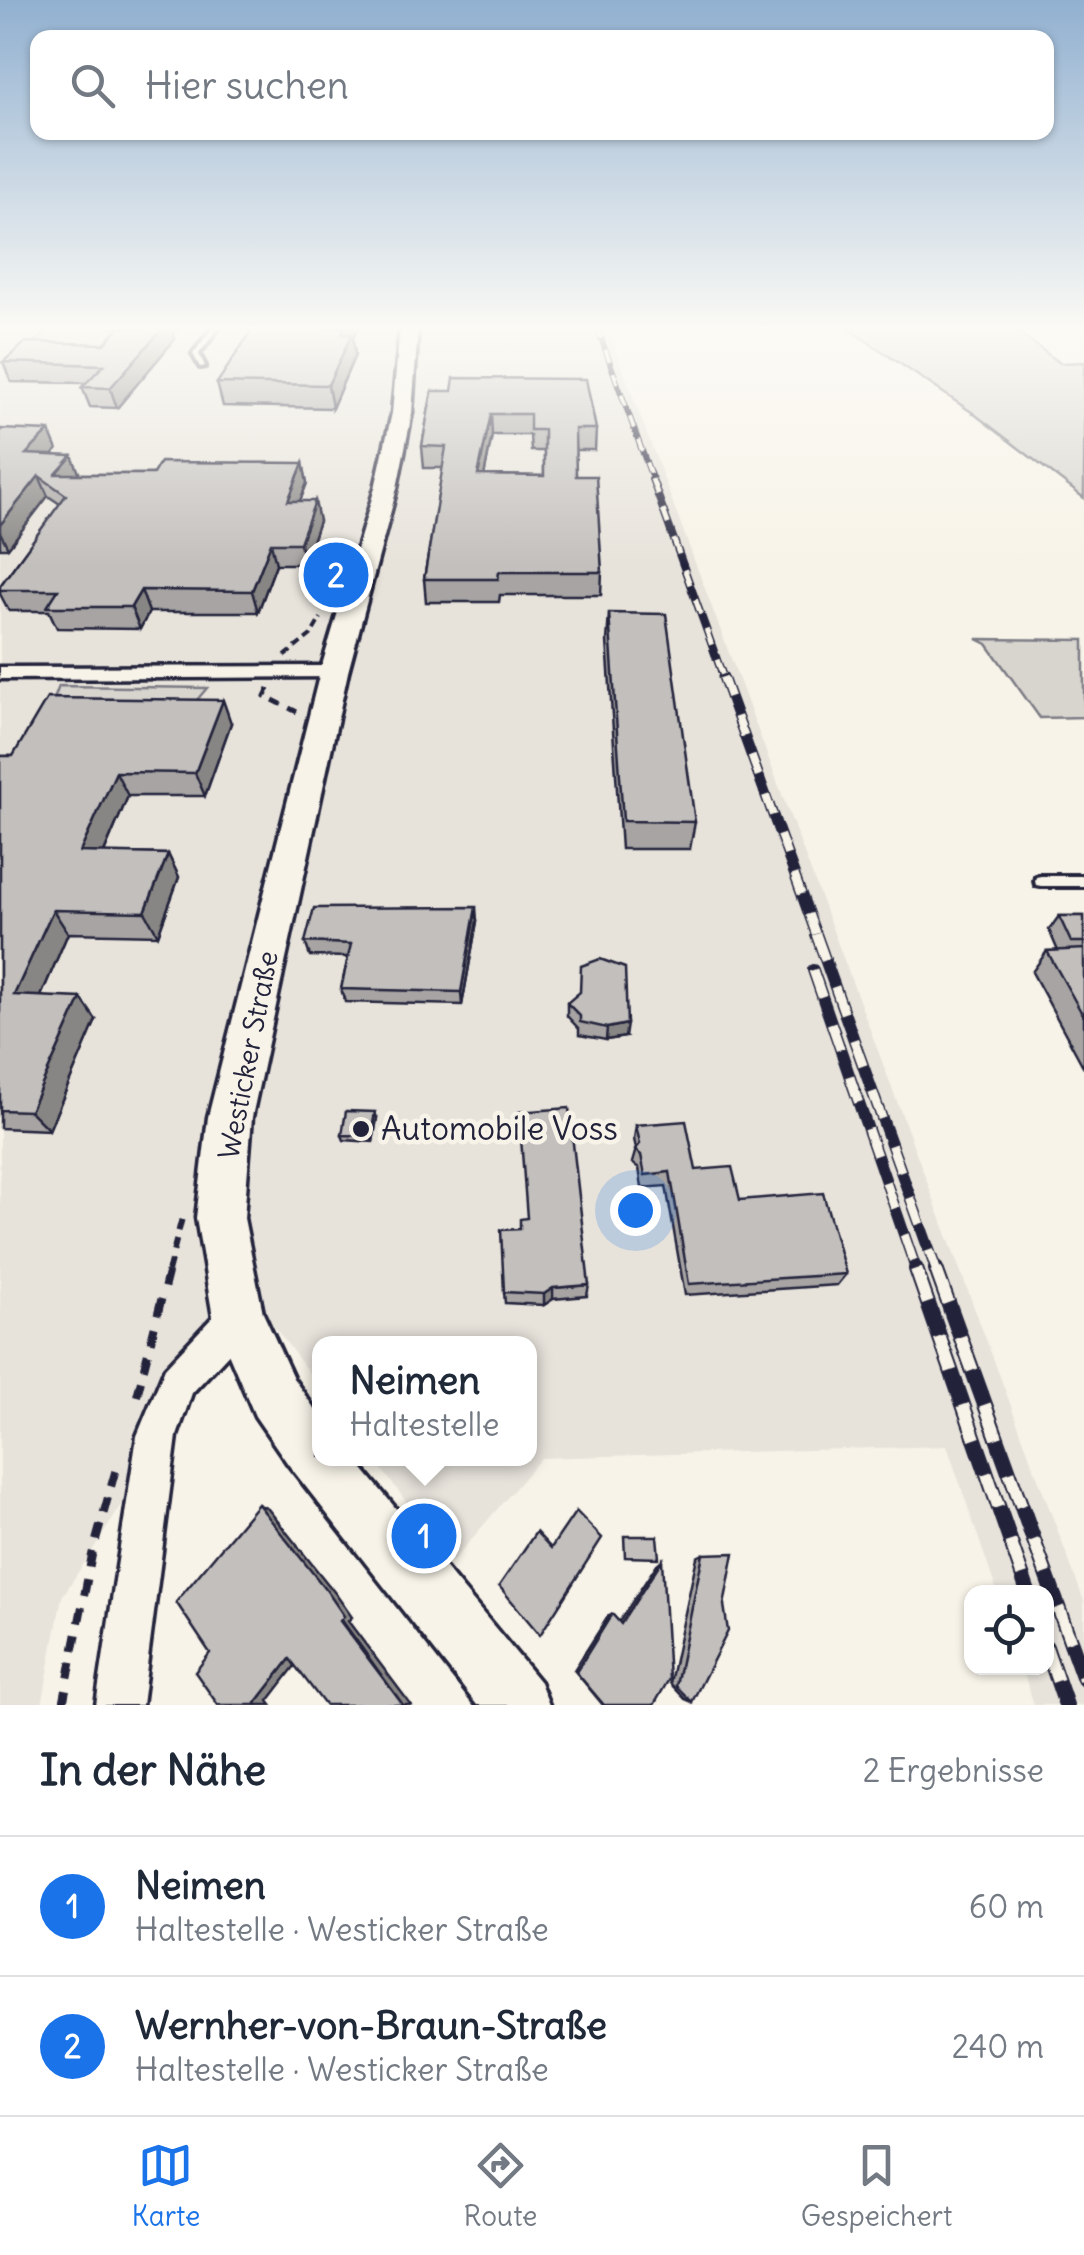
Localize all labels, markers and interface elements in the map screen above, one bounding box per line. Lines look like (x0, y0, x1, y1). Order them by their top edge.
search box (30, 30, 1054, 140)
icon: search (65, 58, 120, 113)
text: Hier suchen (145, 62, 349, 109)
pin: 2 (304, 538, 368, 612)
street label: Westicker Straße (210, 948, 286, 1162)
place label: Automobile Voss (381, 1108, 618, 1149)
marker: Automobile Voss (350, 1118, 372, 1140)
your location (610, 1185, 661, 1236)
popup (312, 1336, 537, 1466)
text: Neimen (350, 1357, 480, 1404)
text: Haltestelle (350, 1404, 499, 1445)
pin: 1 (392, 1498, 456, 1574)
map controls (964, 1585, 1054, 1675)
button: locate (964, 1585, 1054, 1675)
text: In der Nähe (40, 1744, 266, 1796)
text: 2 Ergebnisse (863, 1750, 1044, 1791)
text: Neimen (135, 1862, 266, 1909)
text: 1 (66, 1886, 79, 1927)
text: 60 m (969, 1886, 1044, 1927)
text: Haltestelle · Westicker Straße (135, 1909, 549, 1950)
text: Wernher-von-Braun-Straße (135, 2002, 607, 2049)
text: 2 (64, 2026, 81, 2067)
text: 240 m (952, 2026, 1044, 2067)
text: Haltestelle · Westicker Straße (135, 2049, 549, 2090)
tab: Karte (132, 2138, 200, 2234)
tab: Route (464, 2138, 537, 2234)
tab: Gespeichert (801, 2138, 952, 2234)

